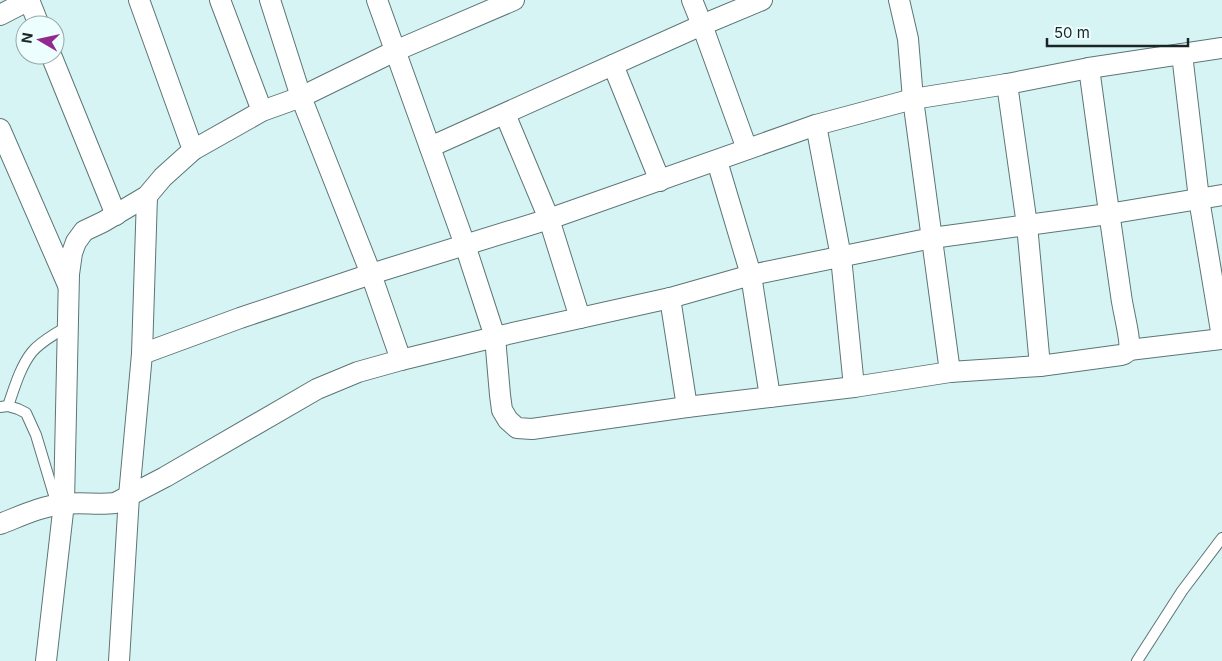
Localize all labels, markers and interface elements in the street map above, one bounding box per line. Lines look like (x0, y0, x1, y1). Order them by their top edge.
north arrow (15, 15, 65, 65)
scale bar (1047, 15, 1188, 47)
text: 50 m (1054, 23, 1090, 42)
text: N (17, 31, 36, 44)

